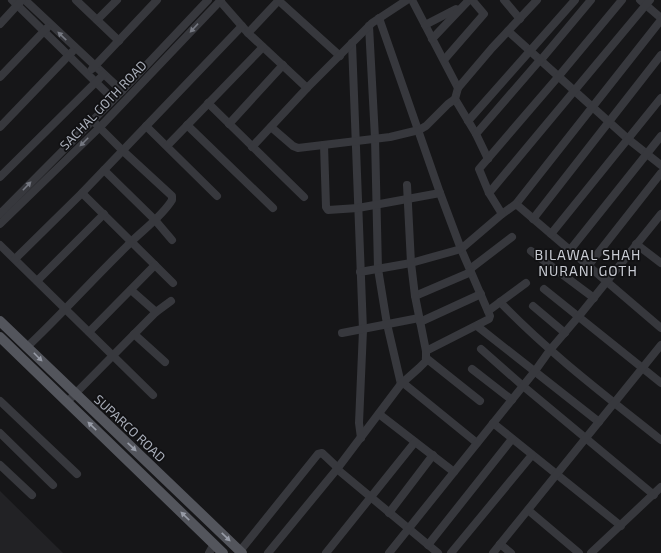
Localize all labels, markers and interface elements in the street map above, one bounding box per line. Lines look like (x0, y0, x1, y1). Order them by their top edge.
one-way arrow (190, 24, 199, 33)
one-way arrow (57, 31, 67, 41)
street label: SACHAL GOTH ROAD (56, 57, 150, 153)
one-way arrow (79, 137, 89, 147)
one-way arrow (22, 181, 32, 191)
district label: BILAWAL SHAH NURANI GOTH (535, 246, 641, 279)
one-way arrow (33, 352, 43, 362)
street label: SUPARCO ROAD (91, 391, 169, 465)
one-way arrow (87, 421, 97, 431)
one-way arrow (127, 443, 137, 452)
one-way arrow (180, 511, 190, 521)
one-way arrow (221, 532, 231, 542)

